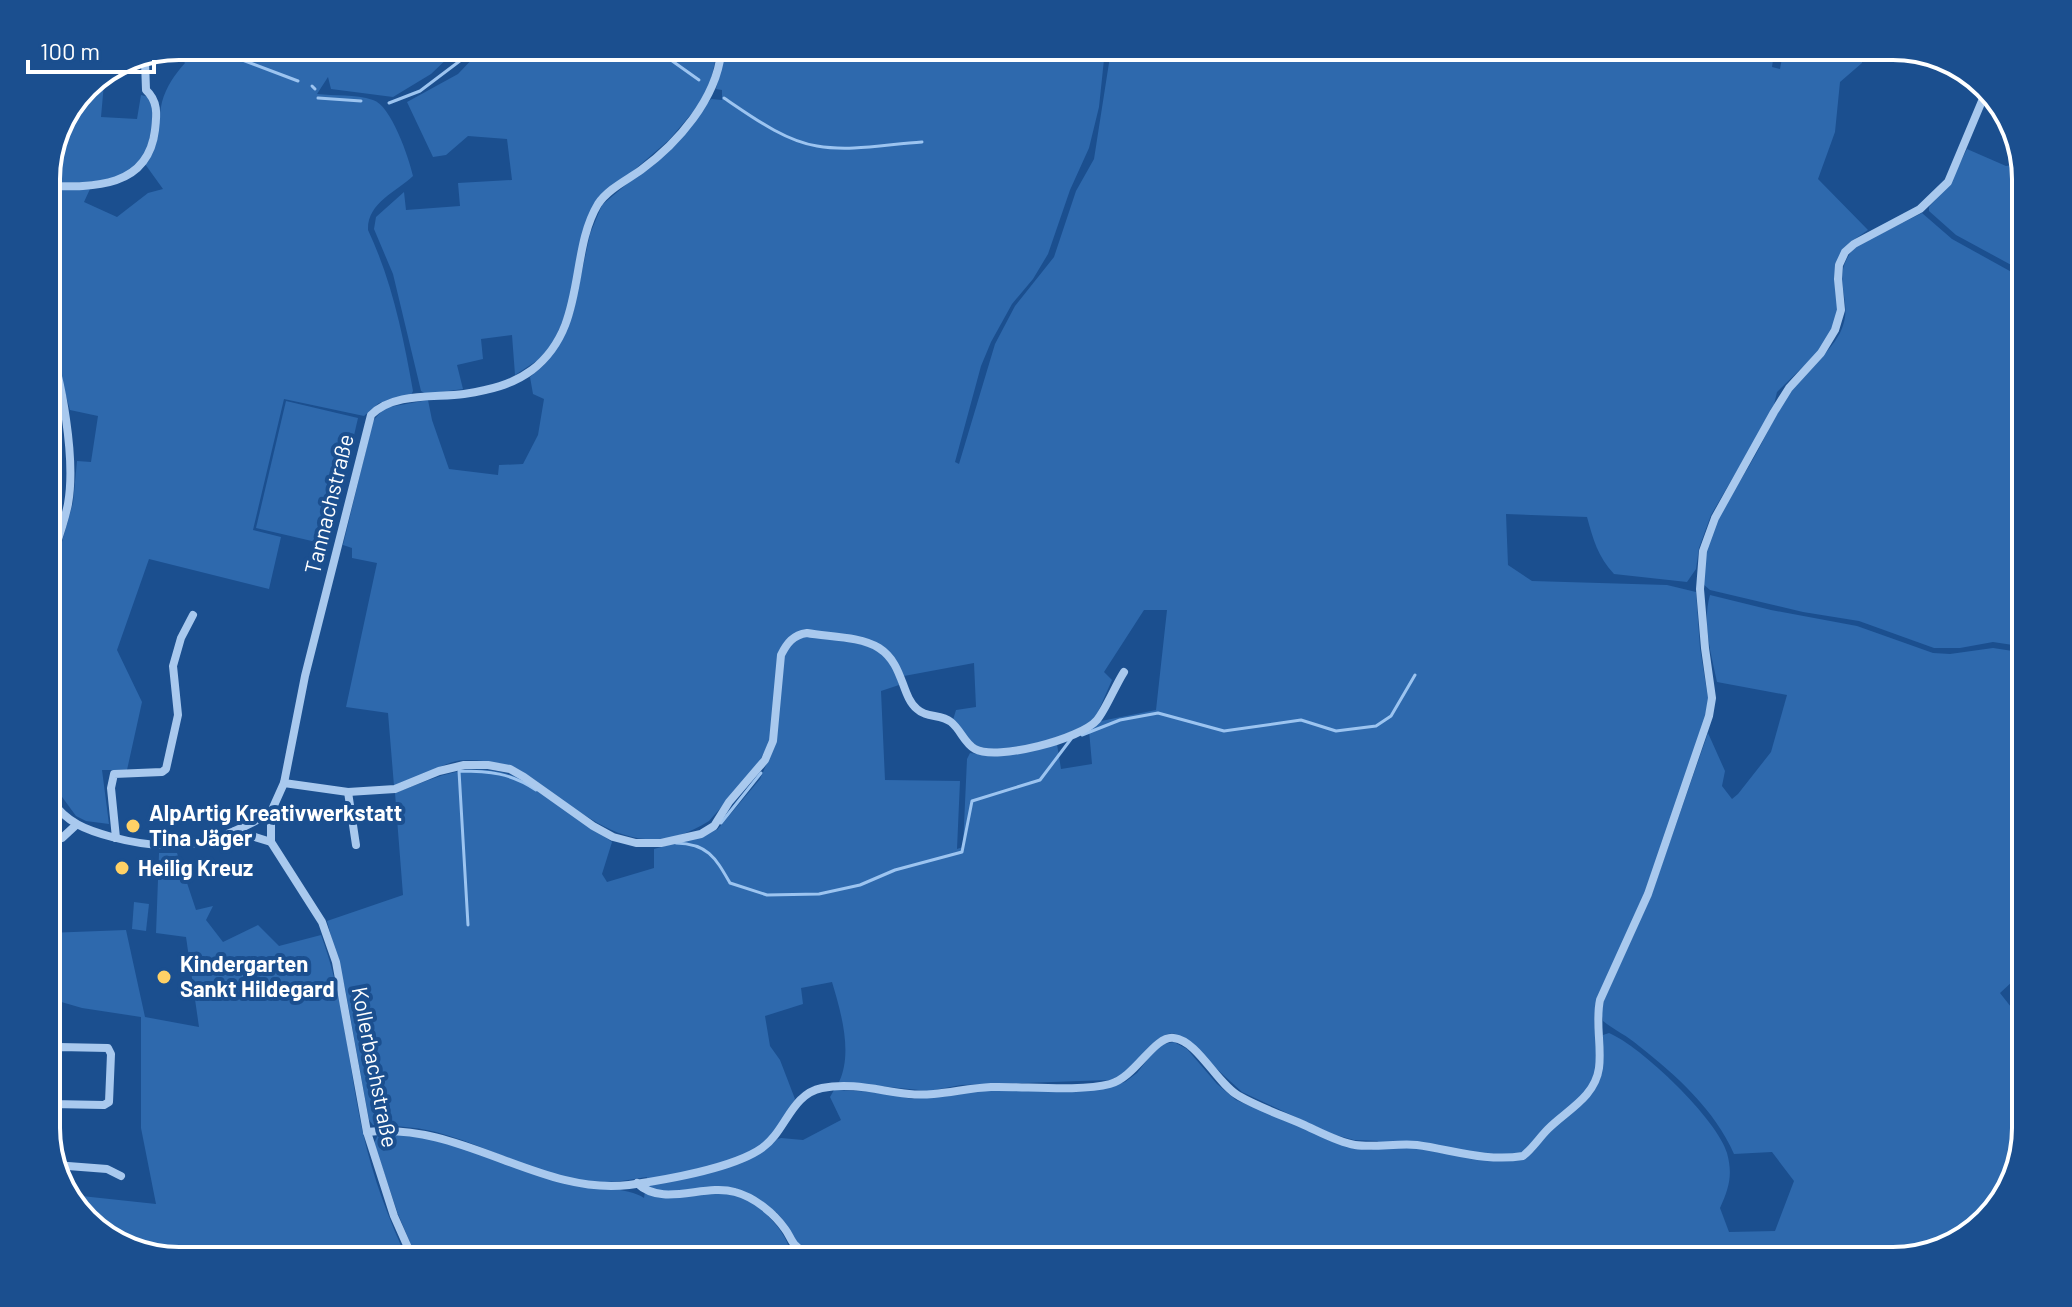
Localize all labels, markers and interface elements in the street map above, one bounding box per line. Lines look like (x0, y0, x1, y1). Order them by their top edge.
scale bar (28, 24, 154, 74)
text: 100 m (40, 36, 100, 65)
street label: Tannachstraße (298, 431, 358, 576)
place label: AlpArtig Kreativwerkstatt Tina Jäger (149, 799, 402, 850)
marker: AlpArtig Kreativwerkstatt Tina Jäger (124, 817, 142, 835)
place label: Heilig Kreuz (138, 854, 253, 880)
marker: Heilig Kreuz (113, 859, 131, 877)
place label: Kindergarten Sankt Hildegard (180, 950, 335, 1001)
marker: Kindergarten Sankt Hildegard (155, 968, 173, 986)
street label: Kollerbachstraße (348, 984, 404, 1149)

